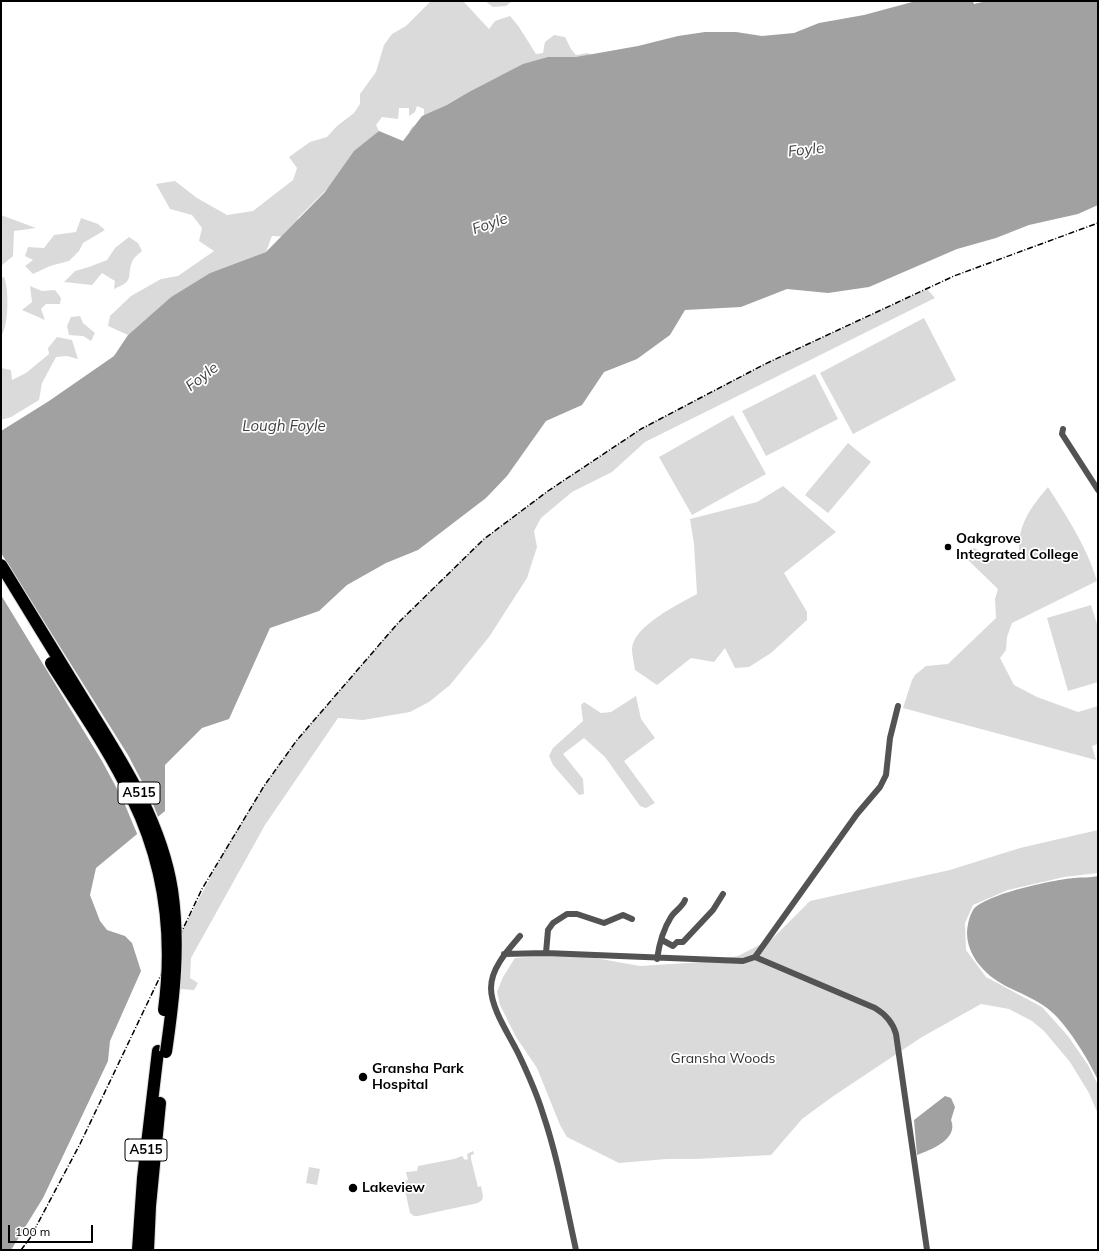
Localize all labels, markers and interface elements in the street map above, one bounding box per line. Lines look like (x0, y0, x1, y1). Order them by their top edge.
water label: Foyle (787, 139, 825, 161)
water label: Foyle (470, 210, 510, 238)
water label: Foyle (182, 359, 222, 395)
water label: Lough Foyle (242, 417, 326, 435)
place label: Oakgrove Integrated College (956, 531, 1078, 564)
marker: Oakgrove Integrated College (943, 542, 953, 552)
road number: A515 (118, 782, 160, 804)
park label: Gransha Woods (670, 1051, 776, 1067)
place label: Gransha Park Hospital (372, 1061, 464, 1094)
marker: Gransha Park Hospital (357, 1071, 369, 1083)
road number: A515 (125, 1139, 167, 1161)
place label: Lakeview (362, 1180, 425, 1196)
marker: Lakeview (347, 1182, 359, 1194)
scale bar (10, 1217, 95, 1243)
text: 100 m (15, 1224, 50, 1239)

